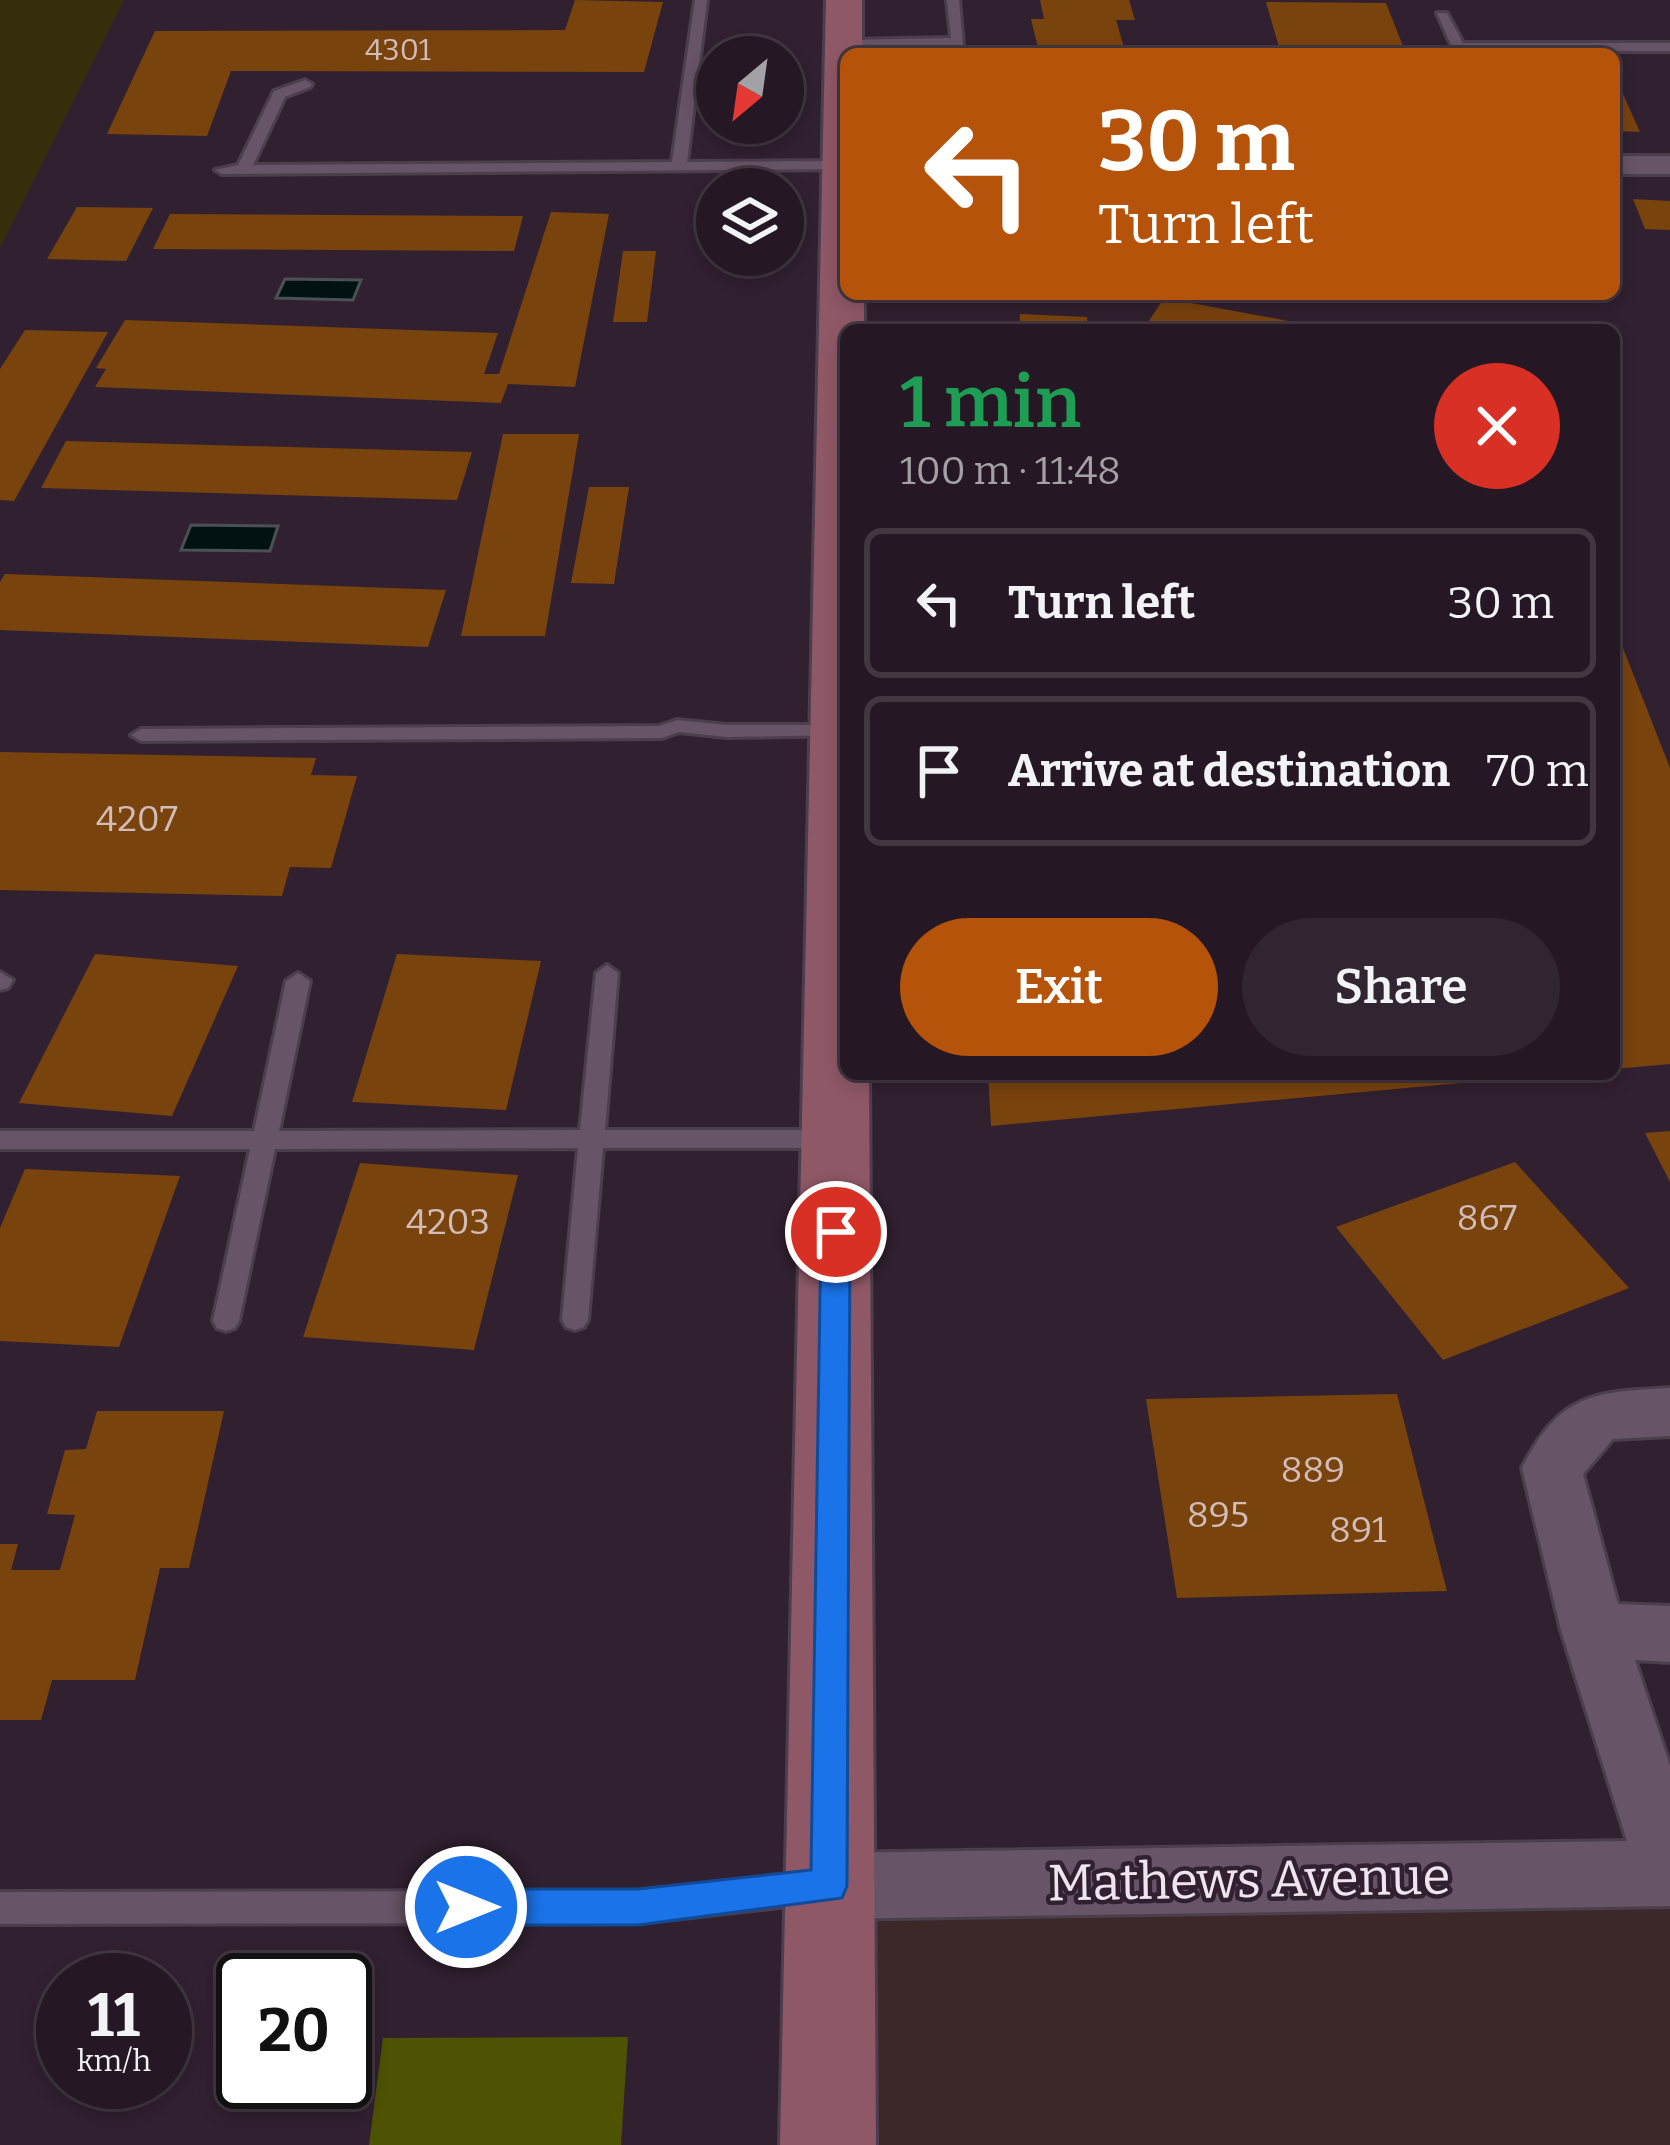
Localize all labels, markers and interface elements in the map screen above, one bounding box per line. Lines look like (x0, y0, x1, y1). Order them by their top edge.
house number: 4301 (365, 32, 431, 68)
north arrow (696, 36, 804, 144)
map controls (696, 36, 804, 276)
text: 30 m (1098, 91, 1295, 192)
icon: left (900, 96, 1056, 252)
button: layers (696, 168, 804, 276)
text: Turn left (1098, 193, 1314, 257)
text: 1 min (900, 360, 1081, 446)
button: close (1434, 363, 1560, 489)
text: 100 m · 11:48 (900, 448, 1121, 494)
icon: left (906, 570, 972, 636)
text: Turn left (1008, 576, 1195, 630)
text: 30 m (1448, 576, 1554, 630)
icon: arrive (906, 738, 972, 804)
text: Arrive at destination (1008, 744, 1450, 798)
text: 70 m (1486, 744, 1589, 798)
house number: 4207 (96, 797, 178, 841)
button: Exit (900, 918, 1218, 1056)
button: Share (1242, 918, 1560, 1056)
pin (785, 1181, 887, 1283)
house number: 867 (1457, 1196, 1517, 1240)
icon: arrive (803, 1199, 869, 1265)
house number: 4203 (406, 1200, 490, 1244)
house number: 889 (1281, 1448, 1345, 1492)
house number: 895 (1187, 1493, 1249, 1537)
house number: 891 (1329, 1508, 1387, 1552)
position arrow (403, 1844, 529, 1970)
street label: Mathews Avenue (1047, 1845, 1451, 1915)
speed limit sign: 20 (216, 1953, 372, 2109)
text: 11 (88, 1980, 140, 2052)
text: km/h (77, 2043, 151, 2079)

